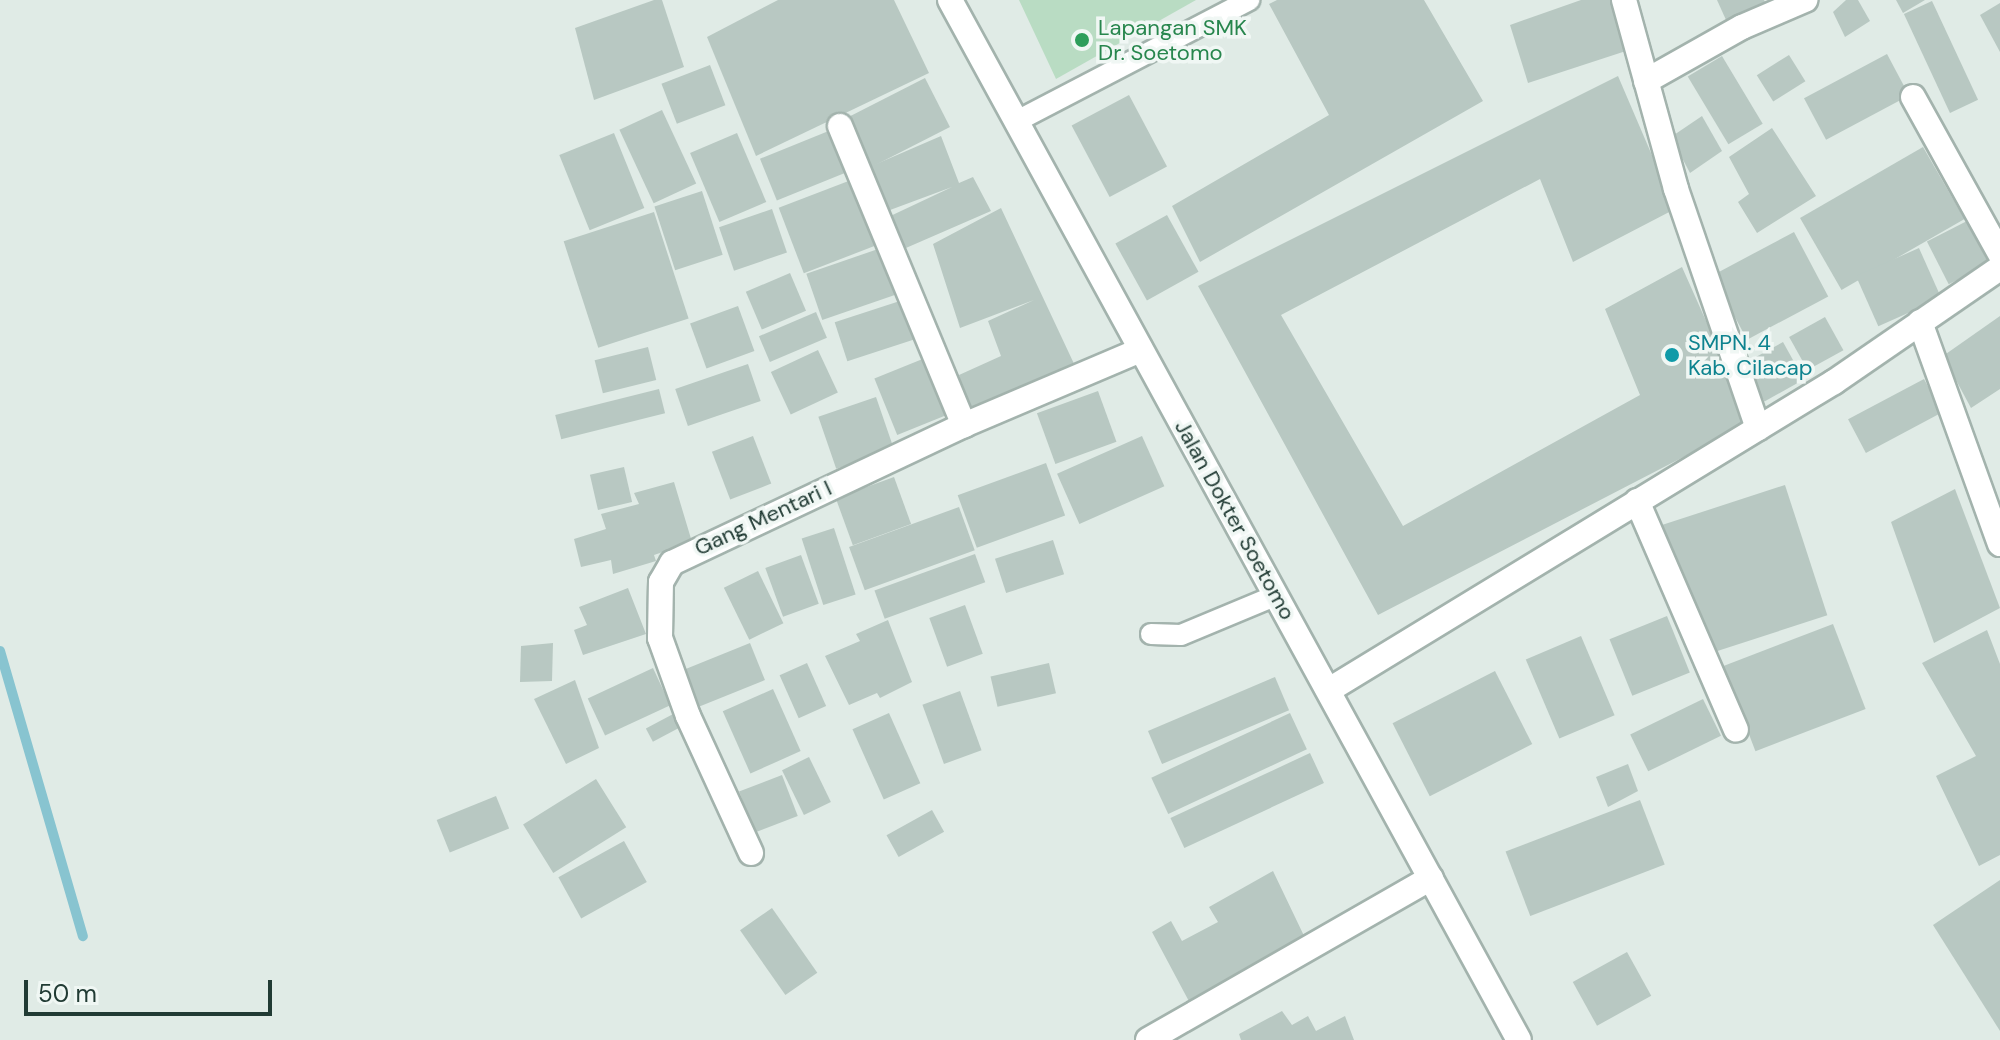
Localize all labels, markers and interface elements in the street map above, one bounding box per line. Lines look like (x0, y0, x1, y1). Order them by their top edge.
place label: Lapangan SMK Dr. Soetomo (1098, 14, 1247, 66)
marker: Lapangan SMK Dr. Soetomo (1073, 31, 1091, 49)
place label: SMPN. 4 Kab. Cilacap (1688, 329, 1813, 380)
marker: SMPN. 4 Kab. Cilacap (1663, 346, 1681, 364)
street label: Jalan Dokter Soetomo (1169, 415, 1301, 625)
street label: Gang Mentari I (690, 475, 836, 561)
scale bar (28, 964, 276, 1014)
text: 50 m (38, 978, 97, 1009)

